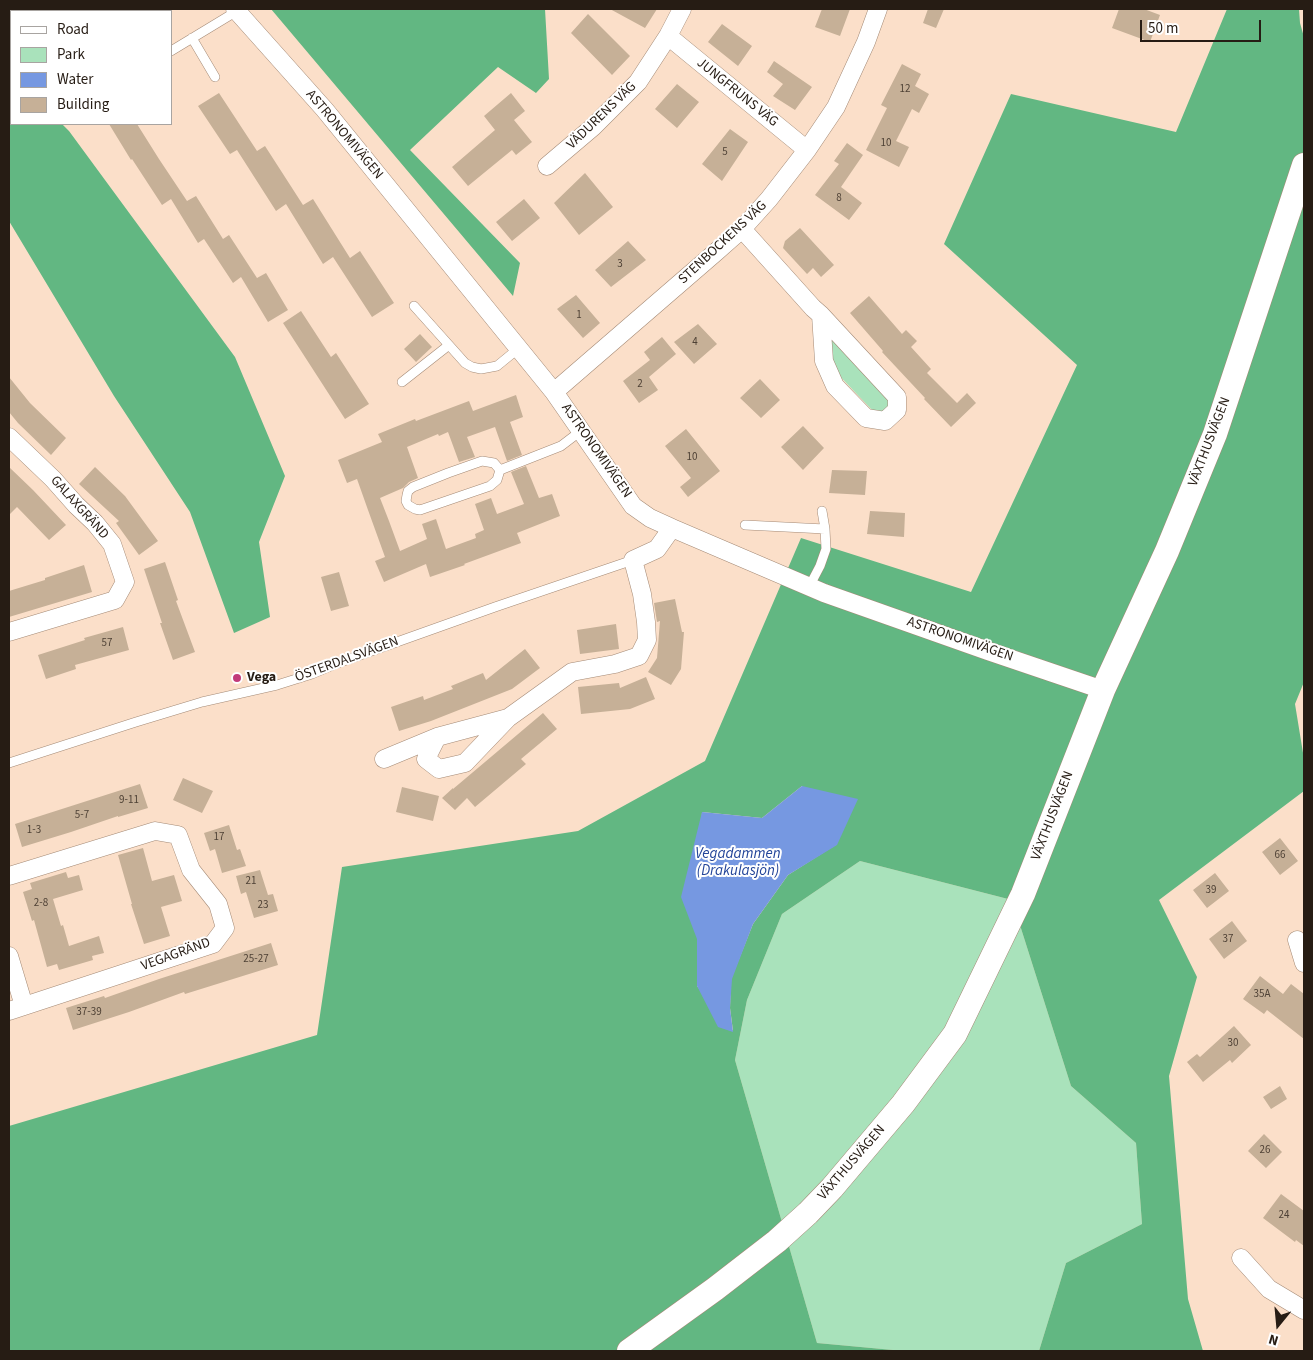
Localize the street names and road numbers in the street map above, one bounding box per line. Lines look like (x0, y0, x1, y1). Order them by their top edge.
street label: JUNGFRUNS VÄG (693, 55, 781, 131)
street label: VÄDURENS VÄG (564, 79, 640, 153)
street label: ASTRONOMIVÄGEN (302, 87, 386, 183)
street label: STENBOCKENS VÄG (675, 198, 771, 288)
street label: VÄXTHUSVÄGEN (1185, 395, 1235, 489)
street label: ASTRONOMIVÄGEN (557, 401, 635, 501)
street label: GALAXGRÄND (46, 473, 112, 543)
street label: ASTRONOMIVÄGEN (905, 614, 1015, 666)
street label: ÖSTERDALSVÄGEN (293, 633, 401, 687)
street label: VÄXTHUSVÄGEN (1028, 769, 1078, 863)
street label: VEGAGRÄND (139, 935, 213, 975)
street label: VÄXTHUSVÄGEN (815, 1122, 889, 1204)

